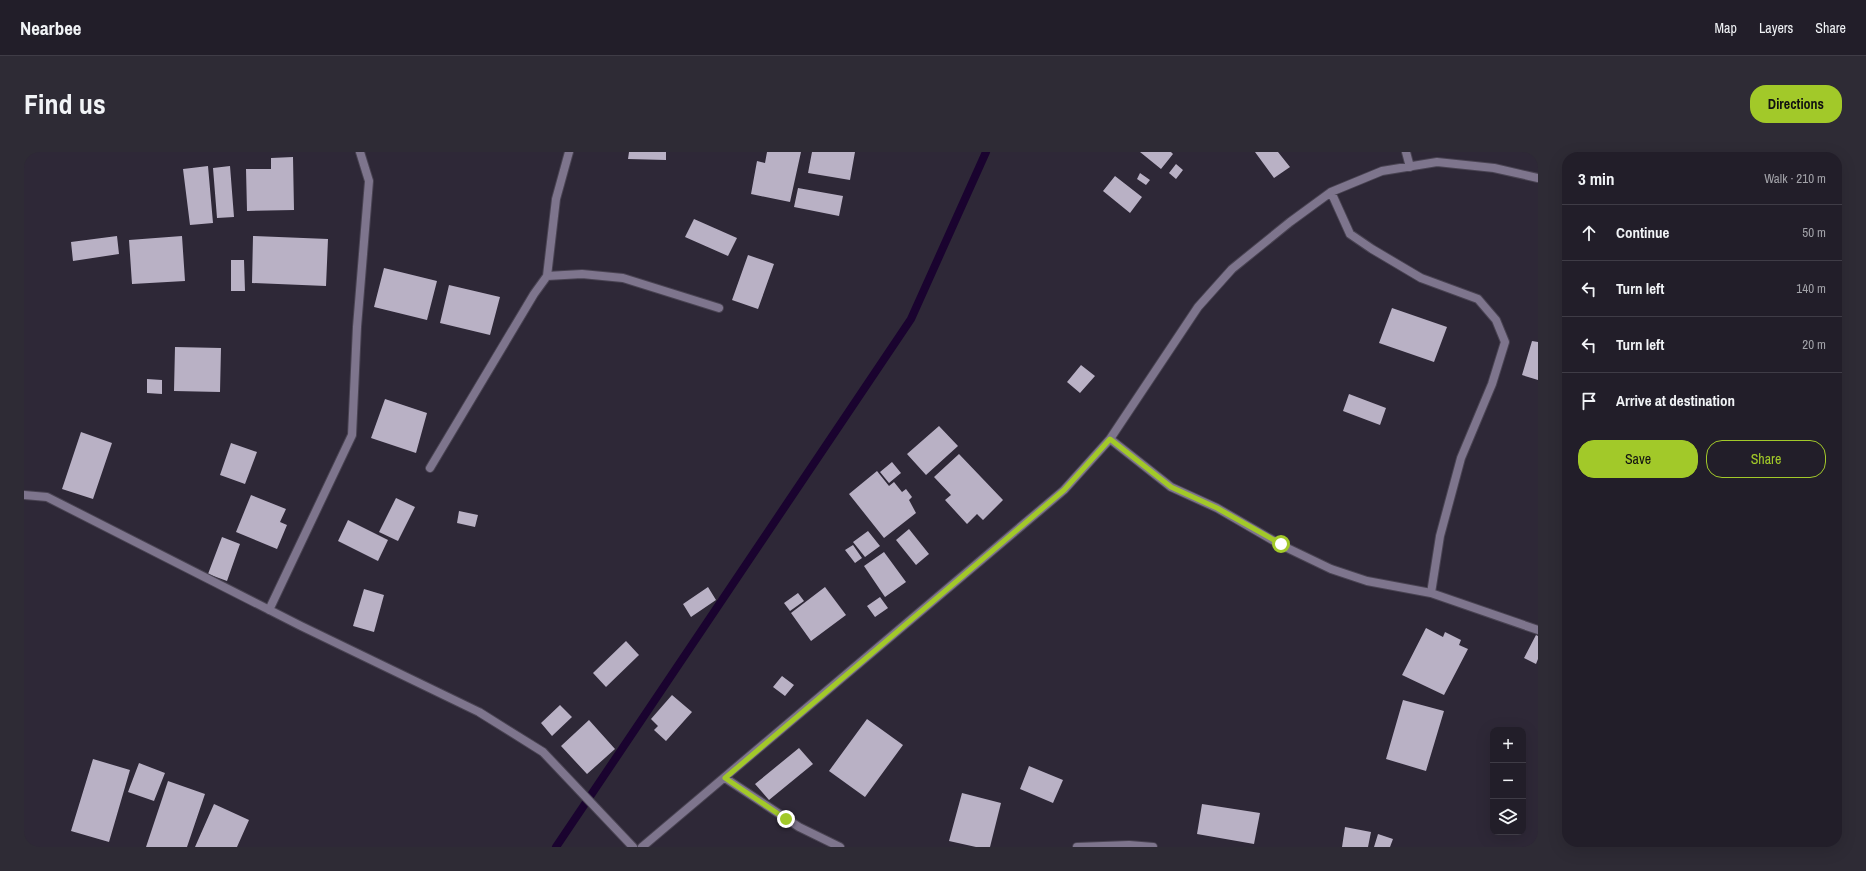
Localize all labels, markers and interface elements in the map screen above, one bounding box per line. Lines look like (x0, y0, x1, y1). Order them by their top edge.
text: Nearbee (20, 15, 81, 41)
text: Map (1715, 19, 1737, 37)
text: Layers (1759, 19, 1793, 37)
text: Share (1815, 19, 1846, 37)
text: Find us (24, 85, 106, 123)
button: Directions (1750, 85, 1842, 123)
text: 3 min (1578, 167, 1614, 190)
text: Walk · 210 m (1764, 170, 1826, 187)
icon: ahead (1578, 222, 1600, 244)
text: Continue (1616, 222, 1669, 243)
text: 50 m (1802, 224, 1826, 241)
icon: left (1578, 278, 1600, 300)
text: Turn left (1616, 278, 1664, 299)
text: 140 m (1796, 280, 1826, 297)
icon: left (1578, 334, 1600, 356)
text: Turn left (1616, 334, 1664, 355)
text: 20 m (1802, 336, 1826, 353)
icon: arrive (1578, 390, 1600, 412)
text: Arrive at destination (1616, 390, 1735, 411)
button: Save (1578, 440, 1698, 478)
button: Share (1706, 440, 1826, 478)
route start (1272, 535, 1290, 553)
map controls (1490, 727, 1526, 835)
button: + (1490, 727, 1526, 763)
button: − (1490, 763, 1526, 799)
button: layers (1490, 799, 1526, 835)
route end (777, 810, 795, 828)

